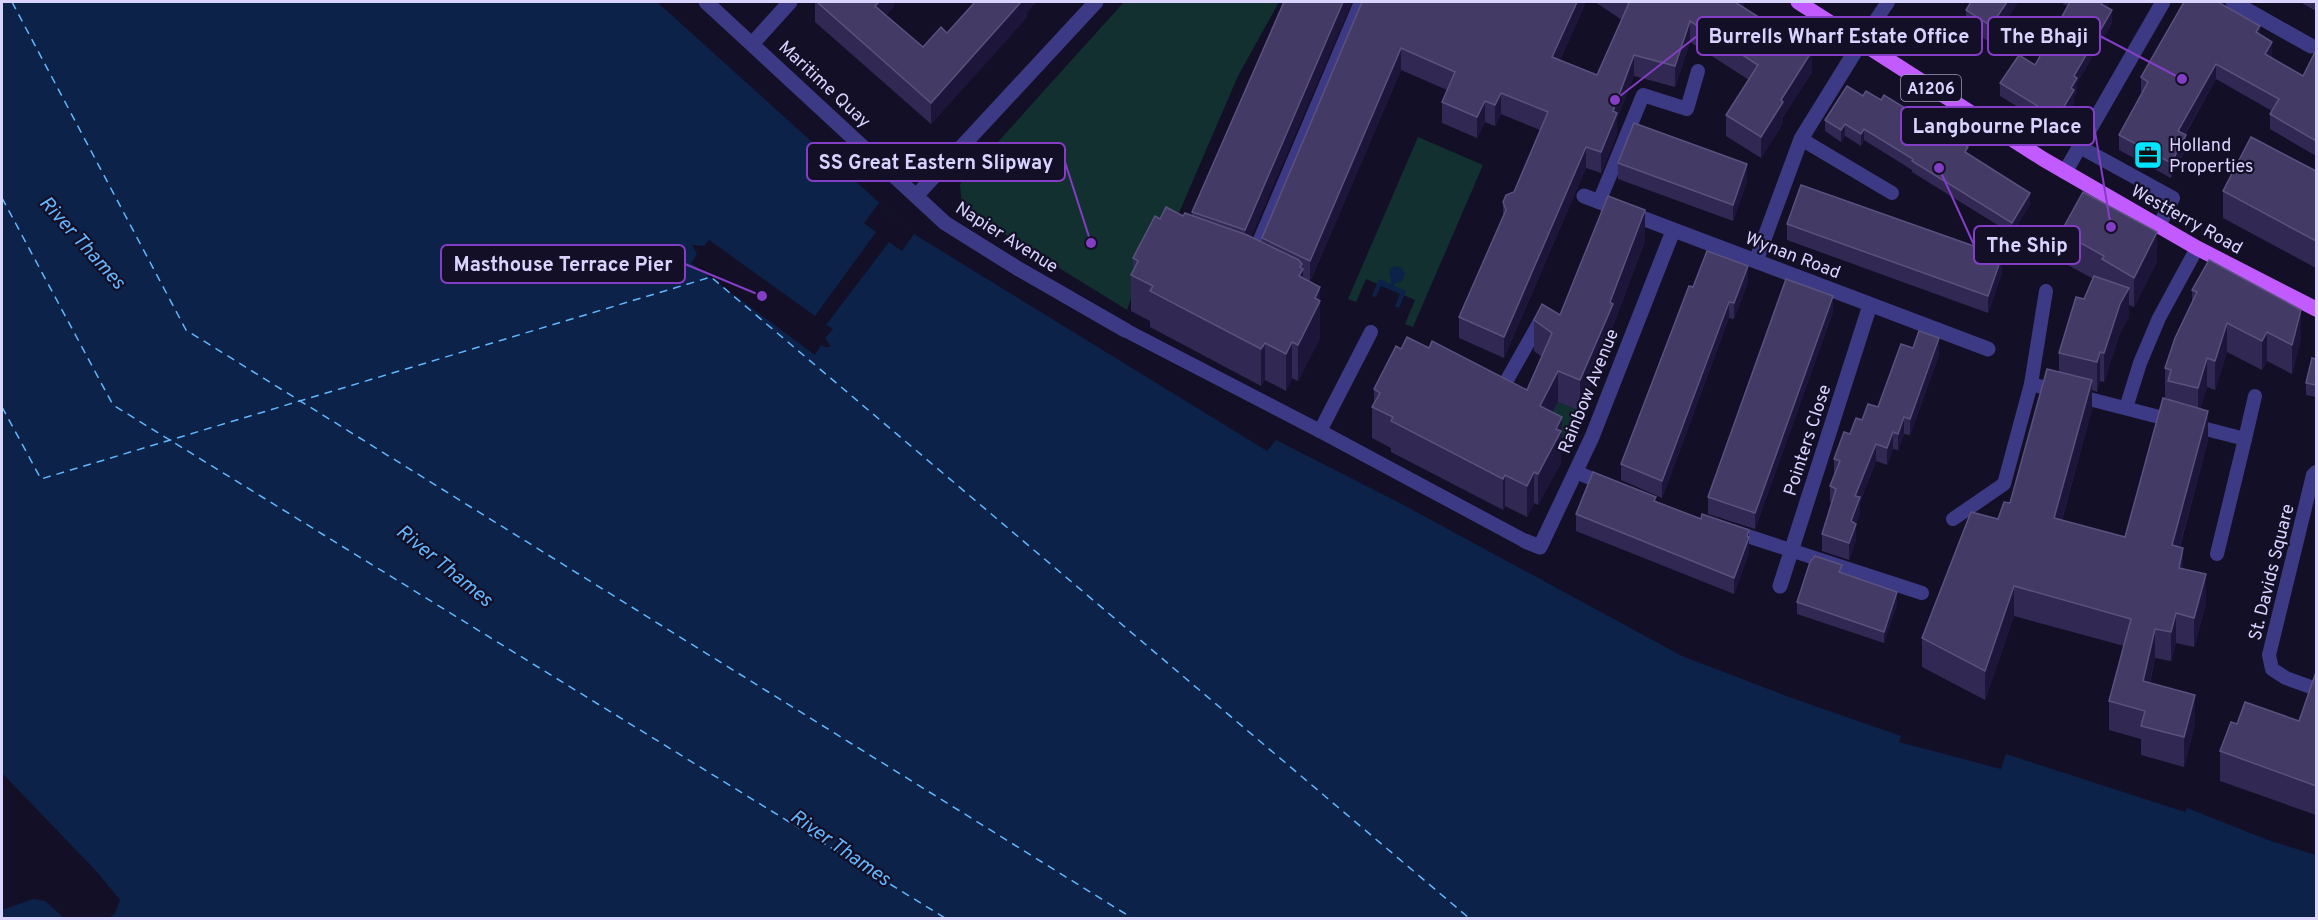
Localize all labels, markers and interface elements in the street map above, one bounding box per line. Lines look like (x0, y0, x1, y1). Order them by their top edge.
callout: Burrells Wharf Estate Office (1697, 17, 1982, 55)
callout: The Bhaji (1988, 17, 2100, 55)
text: Burrells Wharf Estate Office (1709, 25, 1969, 51)
text: The Bhaji (2000, 25, 2088, 51)
street label: Maritime Quay (773, 36, 875, 134)
road number: A1206 (1901, 75, 1961, 101)
callout: Langbourne Place (1901, 107, 2094, 145)
text: Langbourne Place (1913, 115, 2081, 141)
place label: Holland Properties (2169, 135, 2253, 179)
office icon: Holland Properties (2132, 139, 2164, 171)
callout: SS Great Eastern Slipway (807, 143, 1065, 181)
text: SS Great Eastern Slipway (819, 151, 1053, 177)
street label: Westferry Road (2126, 180, 2246, 260)
water label: River Thames (33, 191, 131, 296)
street label: Napier Avenue (950, 197, 1062, 279)
callout: The Ship (1974, 226, 2080, 264)
street label: Wynan Road (1741, 228, 1844, 285)
text: The Ship (1986, 234, 2068, 260)
callout: Masthouse Terrace Pier (441, 245, 685, 283)
text: Masthouse Terrace Pier (453, 253, 673, 279)
street label: Rainbow Avenue (1554, 326, 1625, 457)
street label: Pointers Close (1780, 382, 1837, 499)
street label: St. Davids Square (2244, 502, 2301, 643)
water label: River Thames (390, 520, 498, 614)
water label: River Thames (784, 804, 896, 893)

